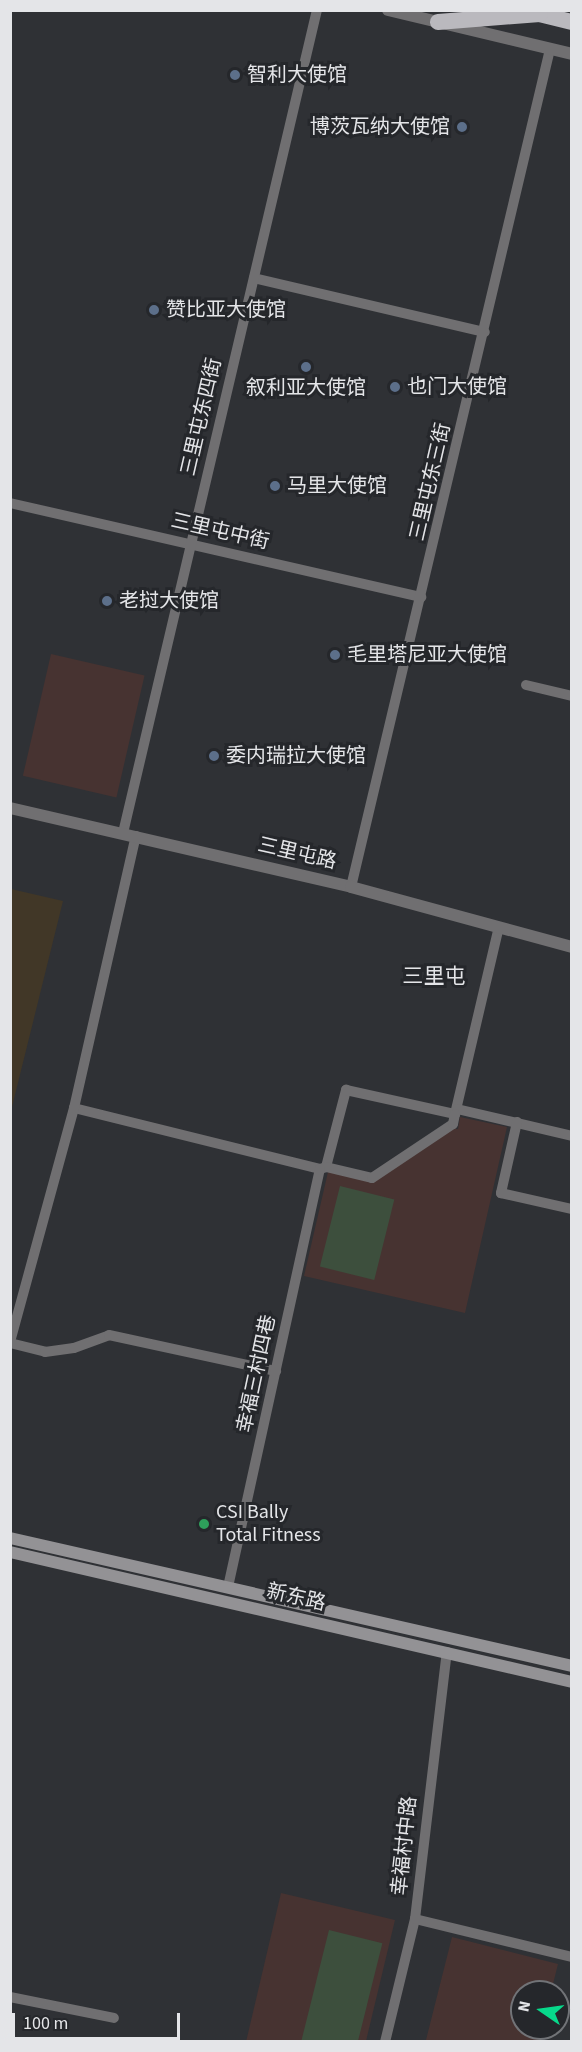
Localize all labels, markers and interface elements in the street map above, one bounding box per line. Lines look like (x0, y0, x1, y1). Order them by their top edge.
place label: 智利大使馆 (247, 63, 347, 87)
marker: 智利大使馆 (228, 68, 242, 82)
place label: 博茨瓦纳大使馆 (310, 115, 450, 139)
marker: 博茨瓦纳大使馆 (455, 120, 469, 134)
place label: 赞比亚大使馆 (166, 298, 286, 322)
marker: 赞比亚大使馆 (147, 303, 161, 317)
street label: 三里屯东四街 (177, 356, 227, 478)
marker: 叙利亚大使馆 (299, 360, 313, 374)
place label: 也门大使馆 (407, 375, 507, 399)
place label: 叙利亚大使馆 (246, 376, 366, 400)
marker: 也门大使馆 (388, 380, 402, 394)
street label: 三里屯东三街 (406, 421, 456, 543)
place label: 马里大使馆 (287, 474, 387, 498)
marker: 马里大使馆 (268, 479, 282, 493)
street label: 三里屯中街 (169, 509, 271, 555)
place label: 老挝大使馆 (119, 589, 219, 613)
marker: 老挝大使馆 (100, 594, 114, 608)
place label: 毛里塔尼亚大使馆 (347, 643, 507, 667)
marker: 毛里塔尼亚大使馆 (328, 648, 342, 662)
place label: 委内瑞拉大使馆 (226, 744, 366, 768)
marker: 委内瑞拉大使馆 (207, 749, 221, 763)
street label: 三里屯路 (255, 833, 339, 875)
district label: 三里屯 (403, 963, 465, 989)
street label: 幸福三村四巷 (233, 1313, 281, 1435)
place label: CSI Bally Total Fitness (216, 1500, 321, 1547)
marker: CSI Bally Total Fitness (197, 1517, 211, 1531)
street label: 新东路 (264, 1580, 328, 1616)
street label: 幸福村中路 (388, 1795, 422, 1897)
north arrow (510, 1980, 570, 2040)
text: N (512, 1999, 536, 2014)
scale bar (15, 2001, 183, 2039)
text: 100 m (23, 2011, 68, 2036)

